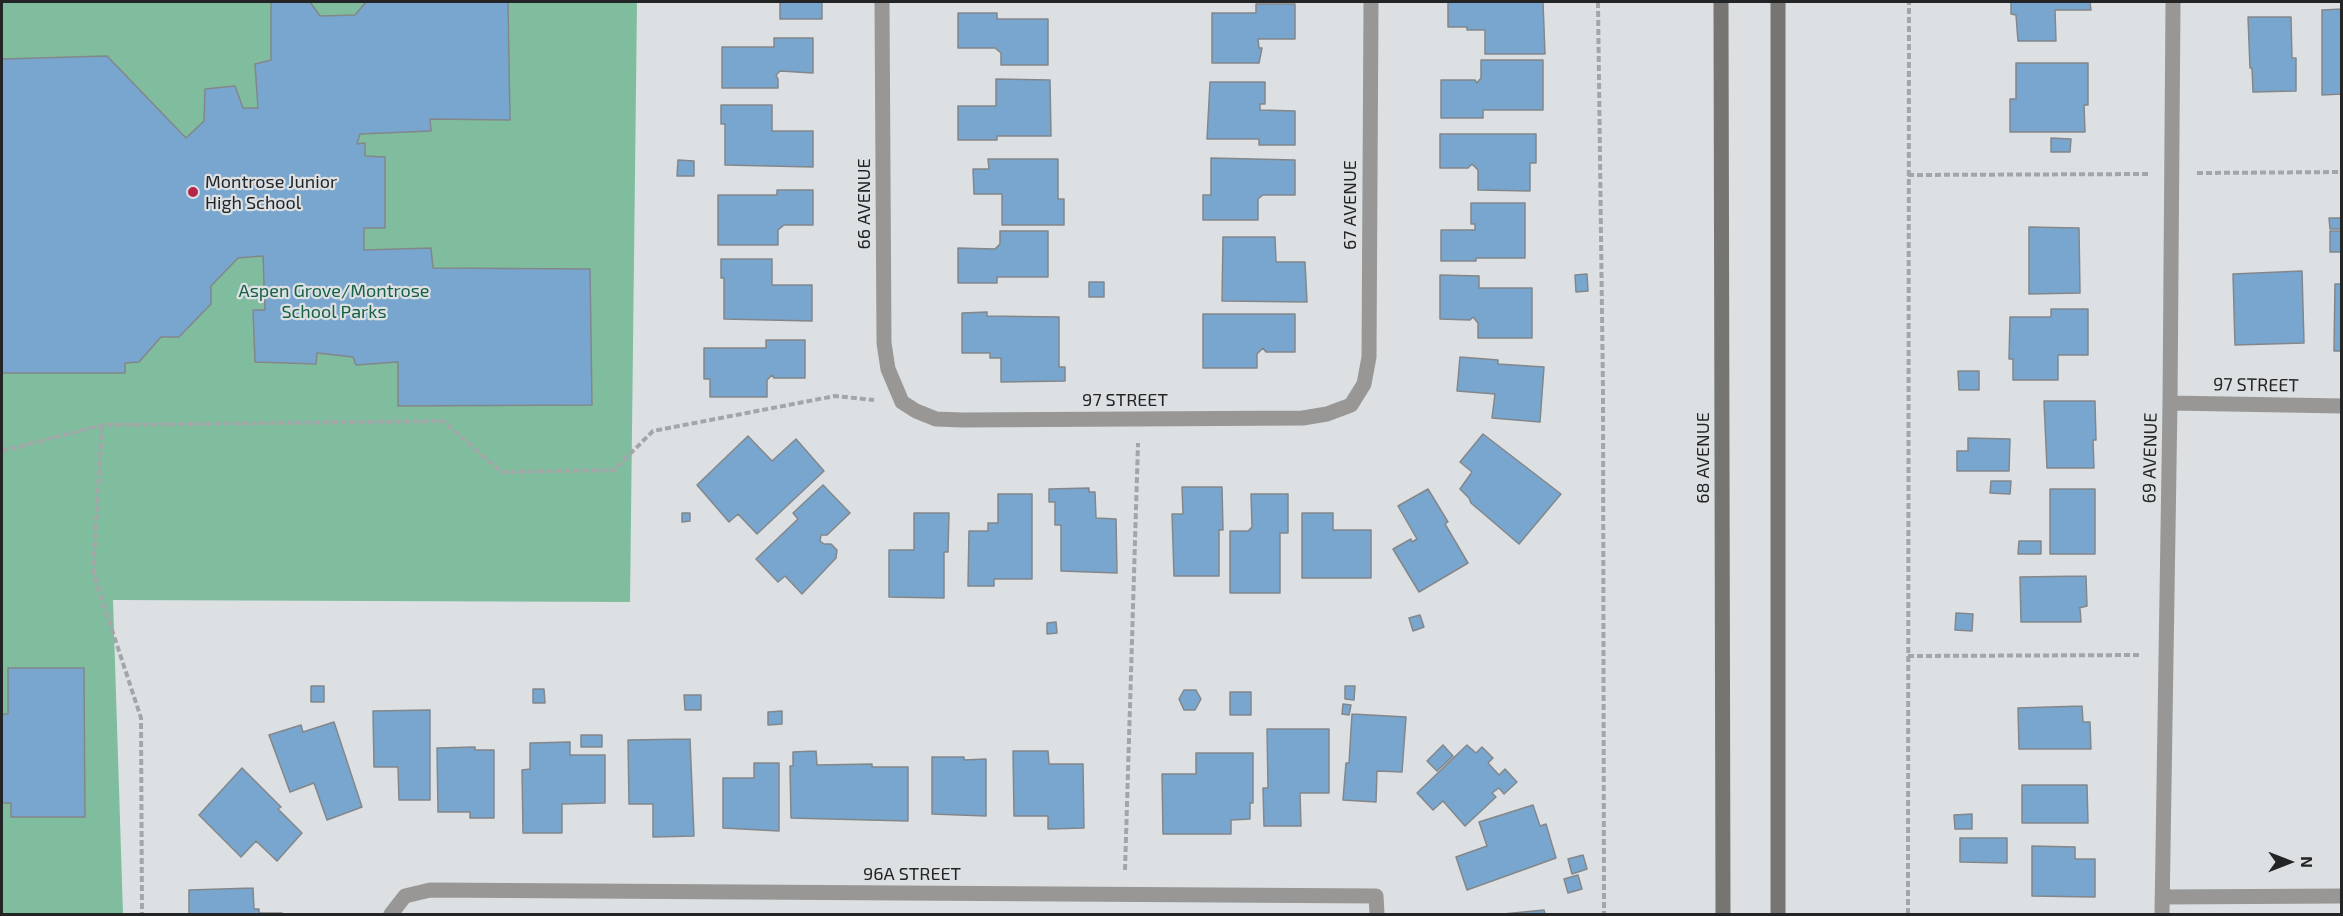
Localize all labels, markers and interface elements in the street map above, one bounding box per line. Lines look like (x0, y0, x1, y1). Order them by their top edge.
street label: 66 AVENUE (853, 159, 875, 249)
street label: 67 AVENUE (1339, 160, 1361, 250)
place label: Montrose Junior High School (205, 171, 337, 213)
marker: Montrose Junior High School (186, 185, 200, 199)
park label: Aspen Grove/Montrose School Parks (238, 280, 430, 322)
street label: 97 STREET (2213, 373, 2299, 397)
street label: 97 STREET (1082, 389, 1168, 411)
street label: 68 AVENUE (1692, 412, 1714, 504)
street label: 69 AVENUE (2138, 412, 2162, 504)
north arrow (2259, 832, 2319, 892)
text: N (2298, 856, 2317, 868)
street label: 96A STREET (863, 863, 961, 885)

